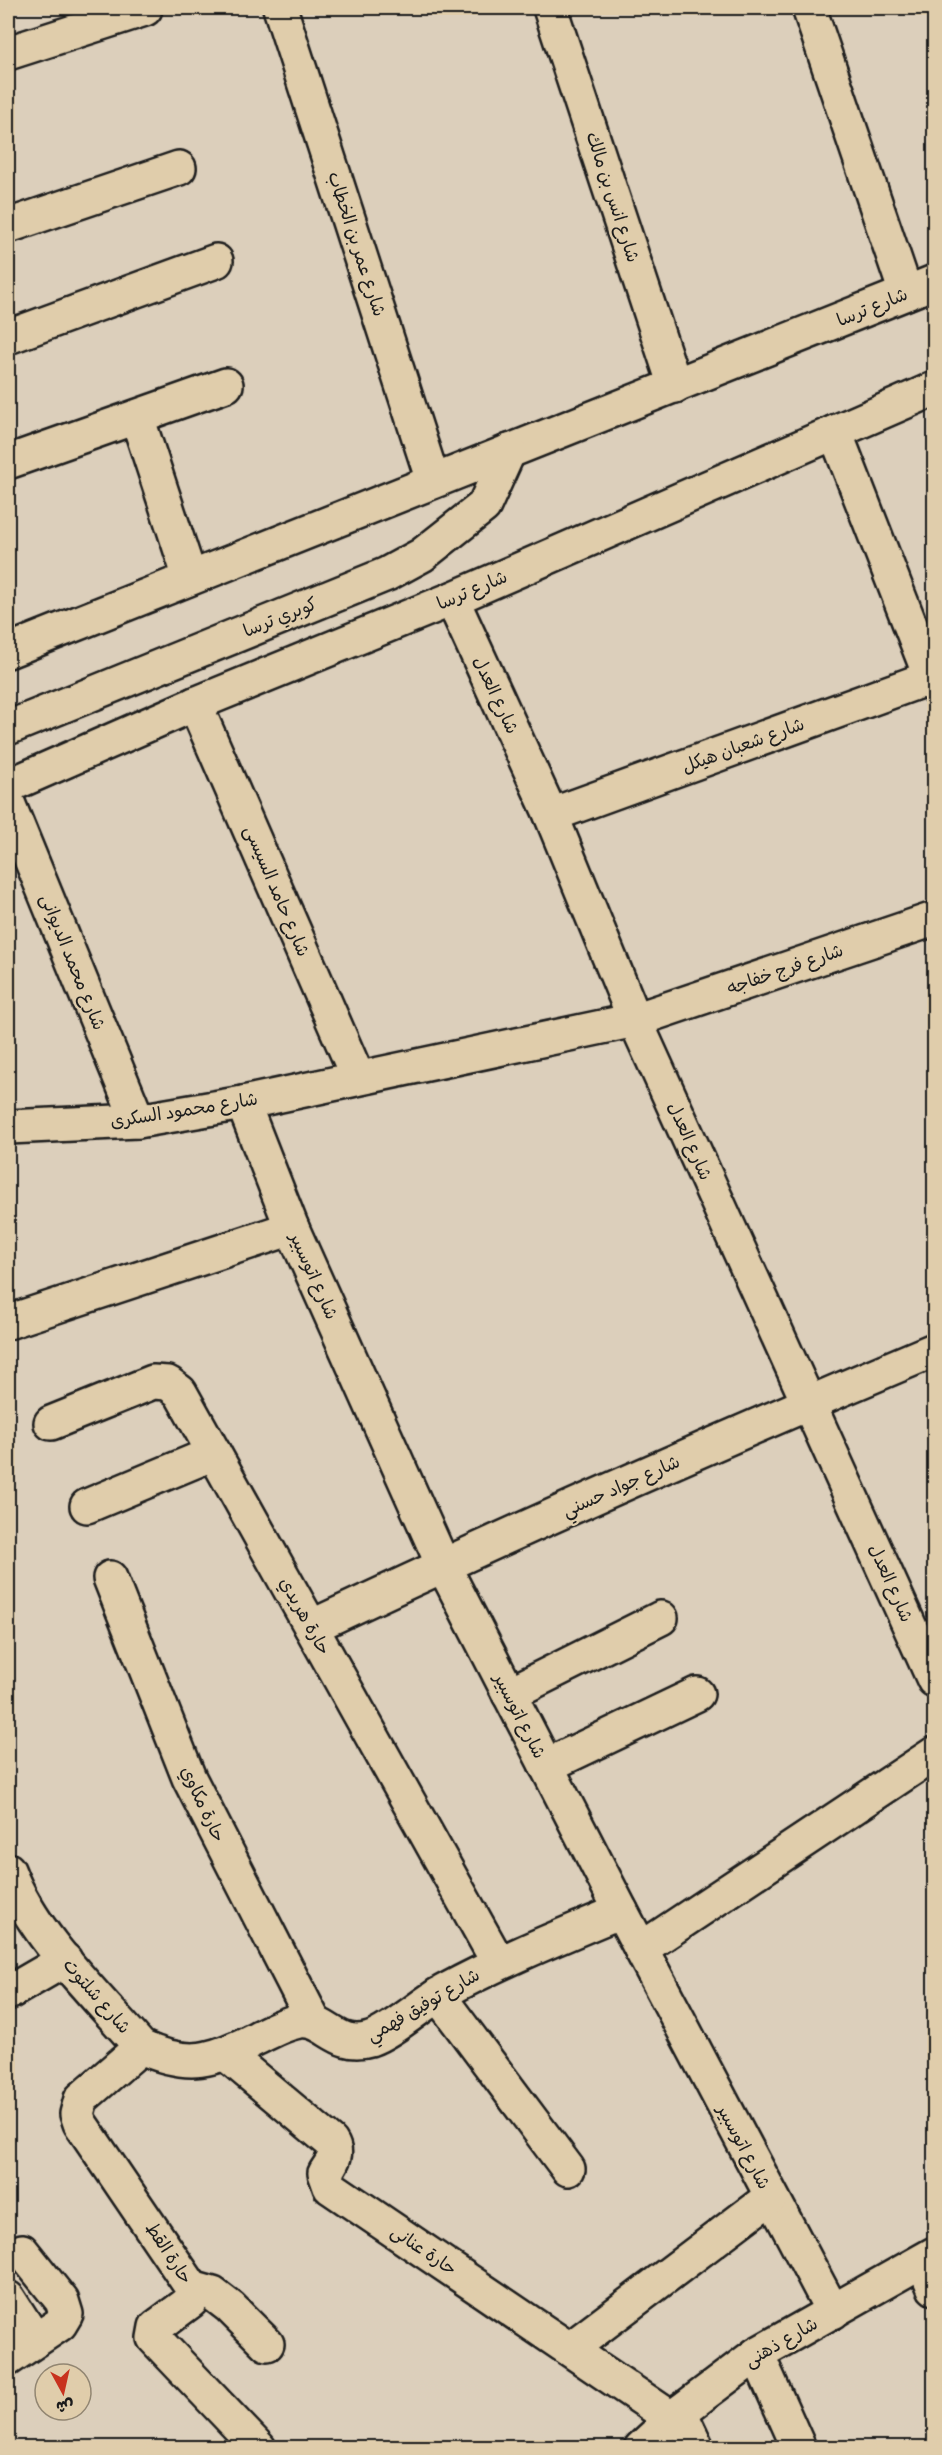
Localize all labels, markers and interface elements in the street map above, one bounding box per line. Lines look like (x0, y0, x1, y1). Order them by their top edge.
street label: شارع انس بن مالك (581, 129, 644, 265)
street label: شارع عمر بن الخطاب (322, 169, 391, 319)
street label: شارع ترسا (833, 283, 911, 332)
street label: شارع ترسا (433, 565, 511, 616)
street label: كوبري ترسا (240, 592, 321, 644)
street label: شارع العدل (468, 653, 524, 738)
street label: شارع شعبان هيكل (679, 713, 808, 778)
street label: شارع حامد السيسى (239, 822, 315, 960)
street label: شارع محمد الديوانى (35, 891, 110, 1034)
street label: شارع فرج خفاجه (724, 939, 846, 1000)
street label: شارع محمود السكرى (109, 1087, 260, 1134)
street label: شارع العدل (662, 1099, 717, 1184)
street label: شارع اتوسبير (283, 1227, 343, 1323)
street label: شارع جواد حسني (559, 1450, 685, 1526)
street label: شارع العدل (863, 1541, 918, 1626)
street label: حارة هريدي (273, 1573, 335, 1660)
street label: شارع اتوسبير (487, 1668, 551, 1763)
street label: حارة مكاوي (174, 1763, 230, 1846)
street label: شارع شلتوت (58, 1954, 136, 2039)
street label: شارع توفيق فهمي (362, 1964, 486, 2051)
street label: شارع اتوسبير (711, 2099, 775, 2193)
street label: حارة القط (141, 2218, 197, 2288)
street label: حارة عنانى (387, 2220, 461, 2280)
street label: شارع ذهنى (740, 2312, 822, 2373)
north arrow (33, 2362, 93, 2422)
text: ش (55, 2396, 75, 2417)

